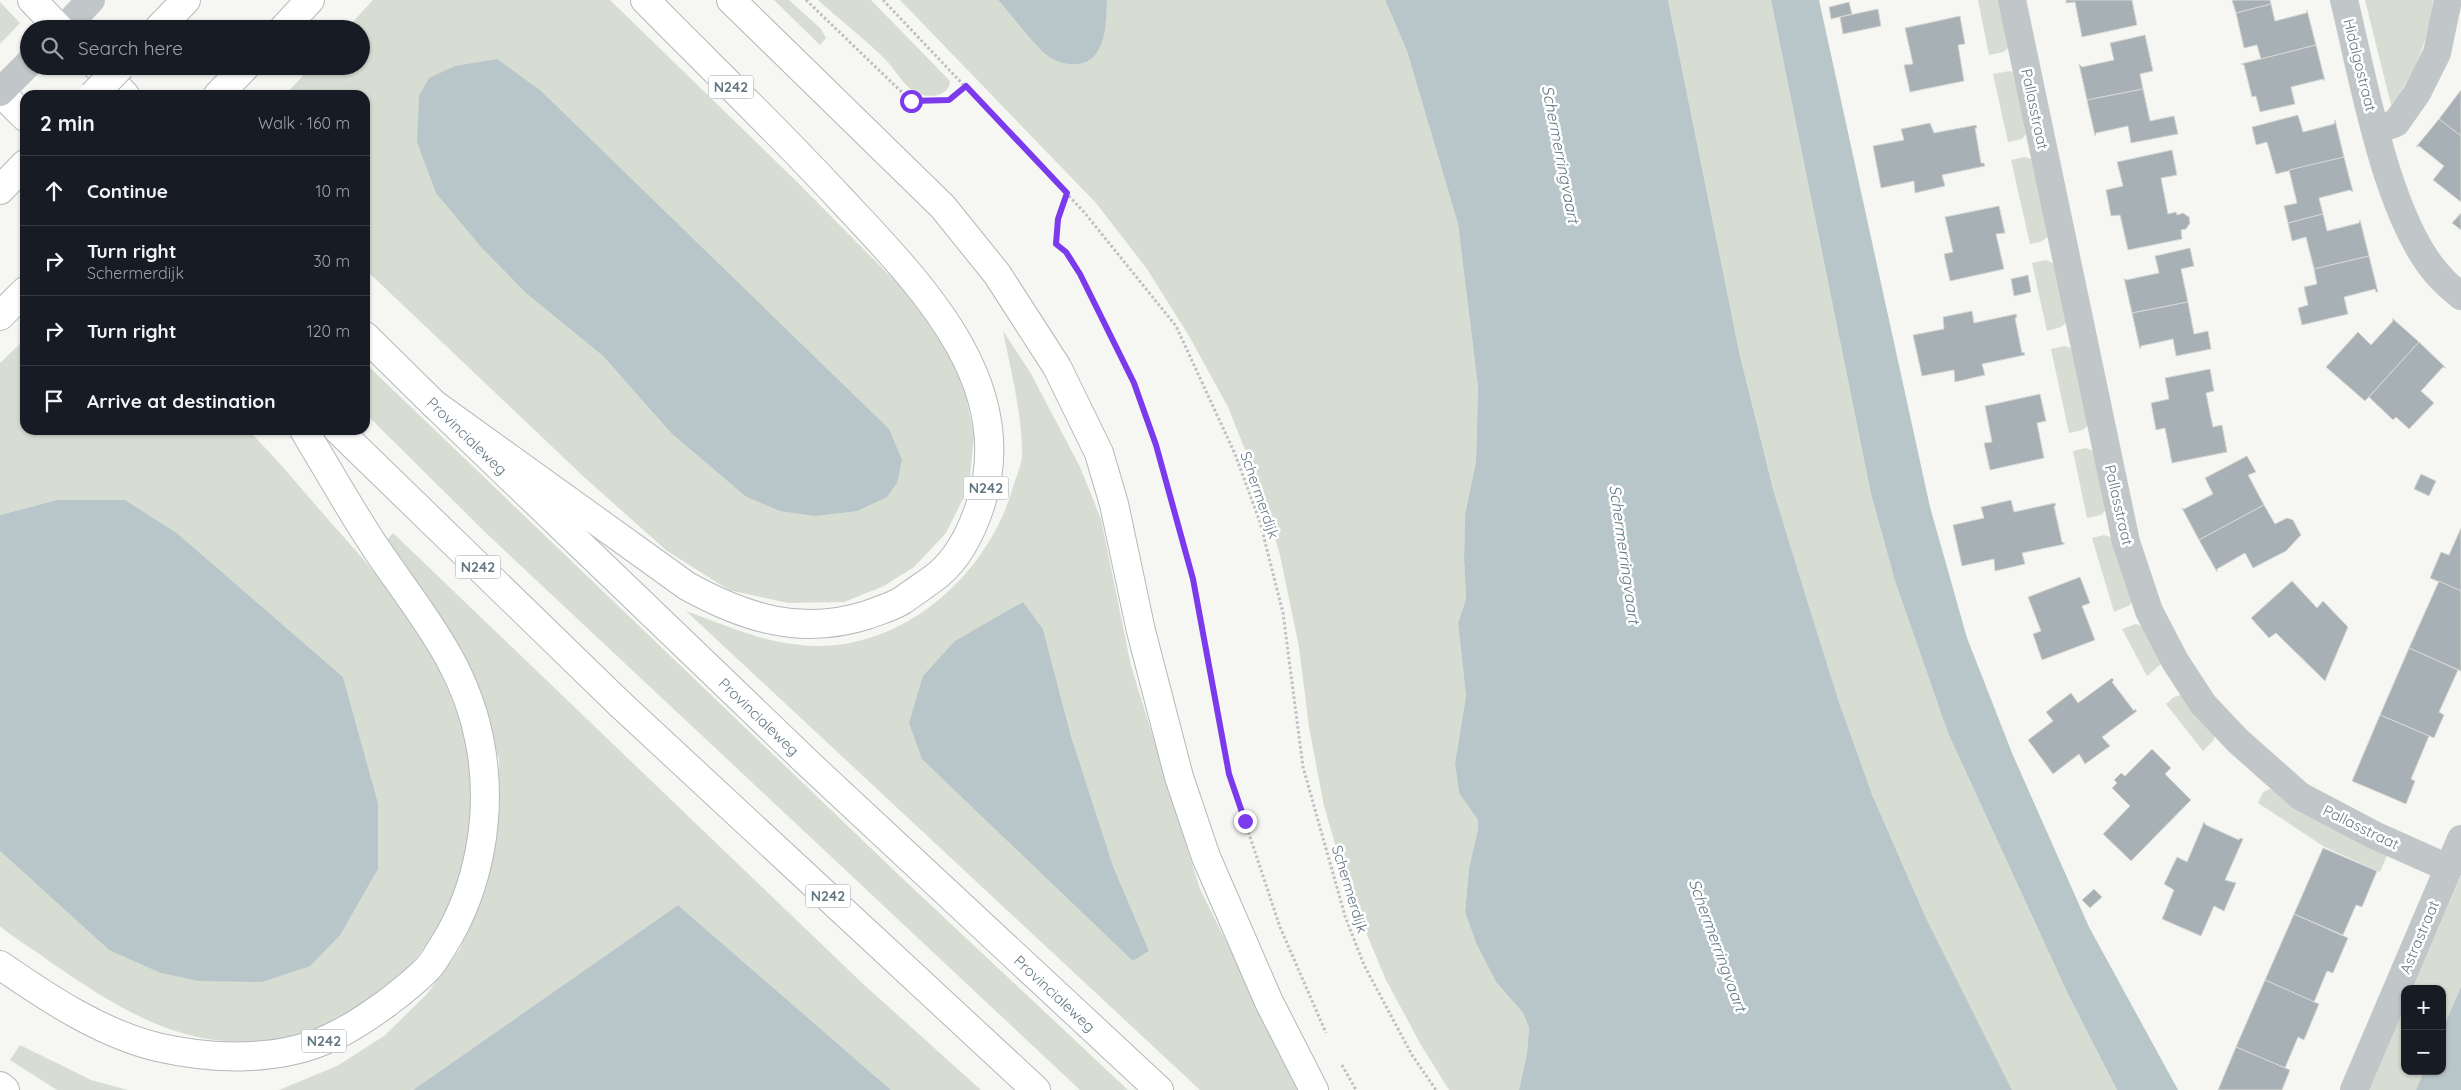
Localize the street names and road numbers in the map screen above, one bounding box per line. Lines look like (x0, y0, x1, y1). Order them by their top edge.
street label: Hidalgostraat (2339, 17, 2381, 113)
street label: Pallasstraat (2017, 67, 2053, 151)
road number: N242 (708, 75, 754, 98)
street label: Provincialeweg (423, 393, 511, 479)
street label: Schermerdijk (1236, 449, 1284, 541)
street label: Pallasstraat (2101, 463, 2137, 547)
road number: N242 (964, 476, 1008, 499)
road number: N242 (456, 556, 500, 578)
street label: Provincialeweg (715, 673, 803, 759)
street label: Pallasstraat (2320, 800, 2402, 854)
street label: Schermerdijk (1328, 843, 1372, 935)
road number: N242 (806, 884, 850, 908)
street label: Astrastraat (2395, 898, 2443, 976)
street label: Provincialeweg (1010, 951, 1100, 1036)
road number: N242 (302, 1030, 346, 1052)

